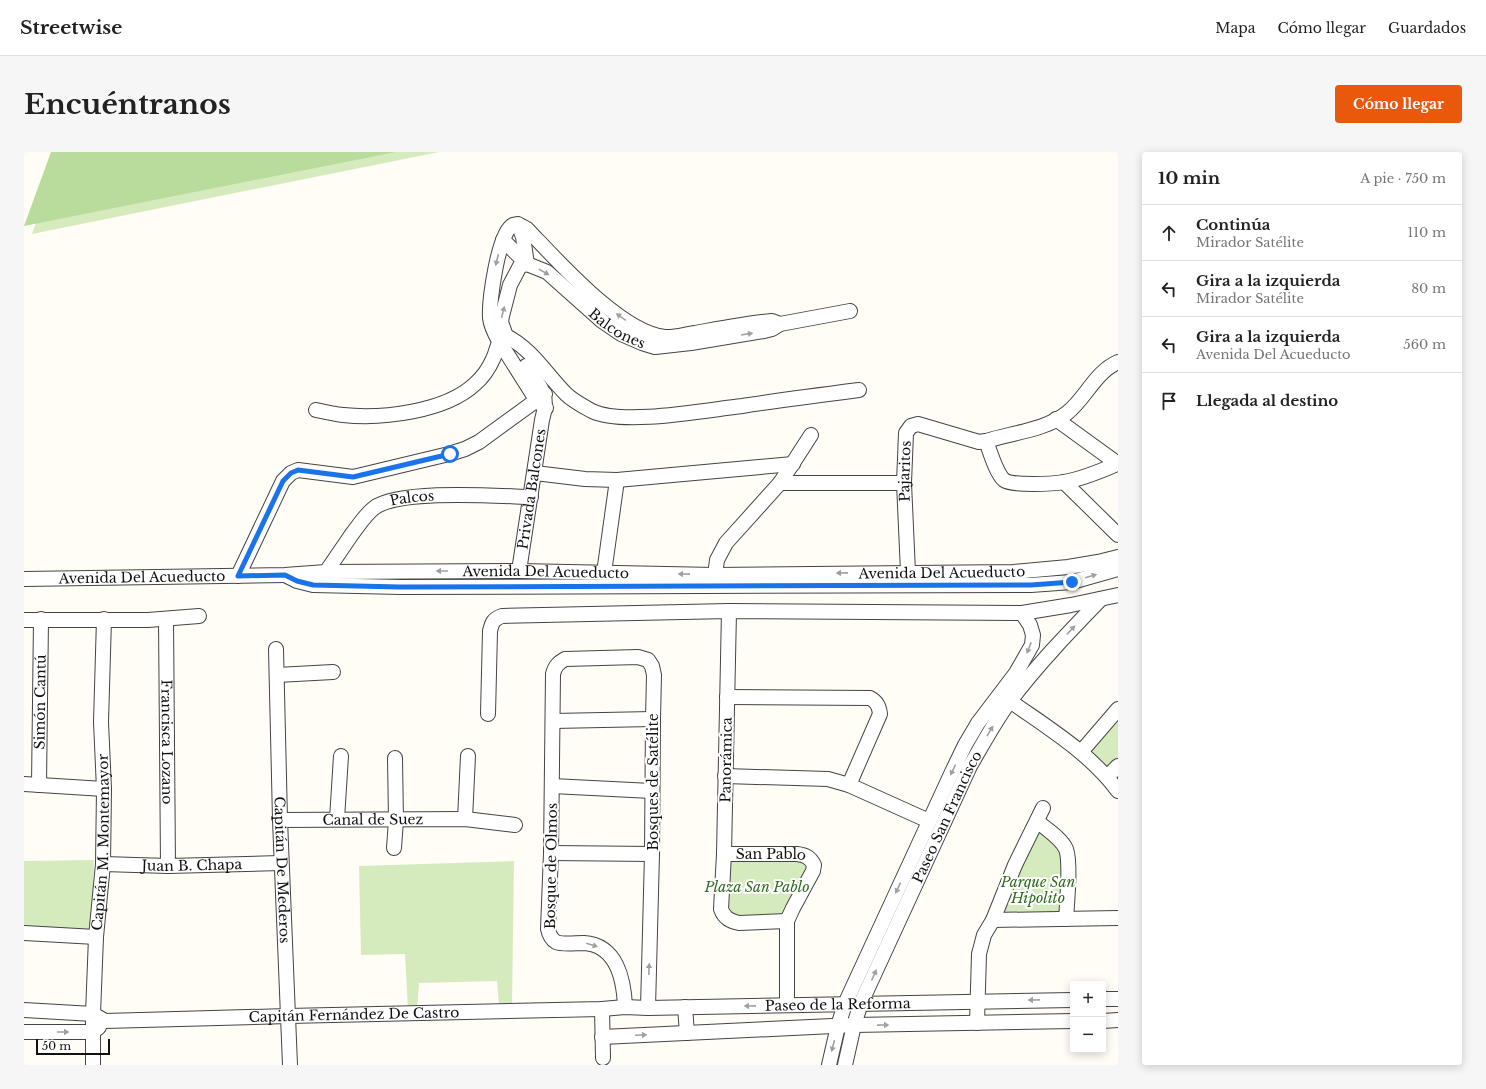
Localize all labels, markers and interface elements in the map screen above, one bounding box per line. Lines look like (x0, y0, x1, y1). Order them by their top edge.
text: Streetwise (20, 16, 122, 39)
text: Mapa (1215, 19, 1255, 37)
text: Cómo llegar (1277, 19, 1366, 37)
text: Guardados (1388, 19, 1466, 37)
button: Cómo llegar (1335, 85, 1462, 123)
text: Encuéntranos (24, 87, 231, 122)
text: 10 min (1158, 168, 1220, 189)
text: A pie · 750 m (1360, 170, 1446, 187)
text: Continúa (1196, 215, 1270, 234)
icon: ahead (1158, 222, 1180, 244)
text: 110 m (1407, 224, 1446, 241)
text: Mirador Satélite (1196, 234, 1304, 251)
one-way arrow (494, 254, 500, 266)
one-way arrow (538, 268, 550, 275)
text: Gira a la izquierda (1196, 271, 1340, 290)
icon: left (1158, 278, 1180, 300)
text: 80 m (1411, 280, 1446, 297)
text: Mirador Satélite (1196, 290, 1304, 307)
street label: Balcones (585, 304, 648, 352)
one-way arrow (500, 306, 506, 318)
one-way arrow (616, 313, 626, 321)
text: Gira a la izquierda (1196, 327, 1340, 346)
one-way arrow (741, 331, 753, 337)
icon: left (1158, 334, 1180, 356)
text: 560 m (1403, 336, 1446, 353)
text: Avenida Del Acueducto (1196, 346, 1351, 363)
icon: arrive (1158, 390, 1180, 412)
text: Llegada al destino (1196, 391, 1338, 410)
street label: Privada Balcones (513, 427, 550, 551)
street label: Pajaritos (895, 440, 915, 502)
route start (441, 445, 459, 463)
street label: Palcos (388, 486, 435, 510)
street label: Avenida Del Acueducto (462, 562, 629, 582)
street label: Avenida Del Acueducto (857, 562, 1026, 583)
street label: Avenida Del Acueducto (58, 567, 225, 587)
one-way arrow (435, 568, 448, 574)
one-way arrow (835, 570, 848, 576)
one-way arrow (677, 571, 690, 577)
route end (1063, 573, 1081, 591)
one-way arrow (1085, 573, 1097, 579)
one-way arrow (1066, 625, 1076, 635)
one-way arrow (1026, 643, 1032, 655)
street label: Simón Cantú (30, 654, 50, 750)
street label: Francisca Lozano (157, 680, 177, 804)
street label: Bosques de Satélite (644, 713, 662, 851)
street label: Panorámica (716, 717, 736, 803)
one-way arrow (986, 725, 993, 737)
street label: Paseo San Francisco (908, 748, 986, 886)
street label: Capitán M. Montemayor (88, 753, 113, 931)
one-way arrow (950, 764, 956, 775)
street label: Capitán De Mederos (270, 796, 294, 944)
street label: Bosque de Olmos (541, 803, 561, 929)
street label: Canal de Suez (323, 810, 424, 829)
street label: San Pablo (736, 845, 808, 865)
street label: Juan B. Chapa (139, 855, 243, 875)
park label: Parque San Hipolito (1000, 873, 1075, 907)
park label: Plaza San Pablo (704, 878, 809, 896)
one-way arrow (895, 882, 901, 894)
one-way arrow (586, 942, 598, 948)
one-way arrow (646, 962, 652, 975)
one-way arrow (871, 969, 877, 981)
map controls (1070, 981, 1106, 1053)
button: + (1070, 981, 1106, 1017)
street label: Paseo de la Reforma (765, 994, 911, 1015)
one-way arrow (1028, 997, 1040, 1004)
street label: Capitán Fernández De Castro (248, 1003, 459, 1026)
one-way arrow (743, 1003, 756, 1009)
button: − (1070, 1017, 1106, 1053)
one-way arrow (877, 1022, 890, 1028)
one-way arrow (57, 1029, 70, 1035)
one-way arrow (635, 1032, 648, 1038)
scale bar (36, 1037, 110, 1056)
text: 50 m (42, 1039, 71, 1053)
one-way arrow (829, 1040, 835, 1053)

